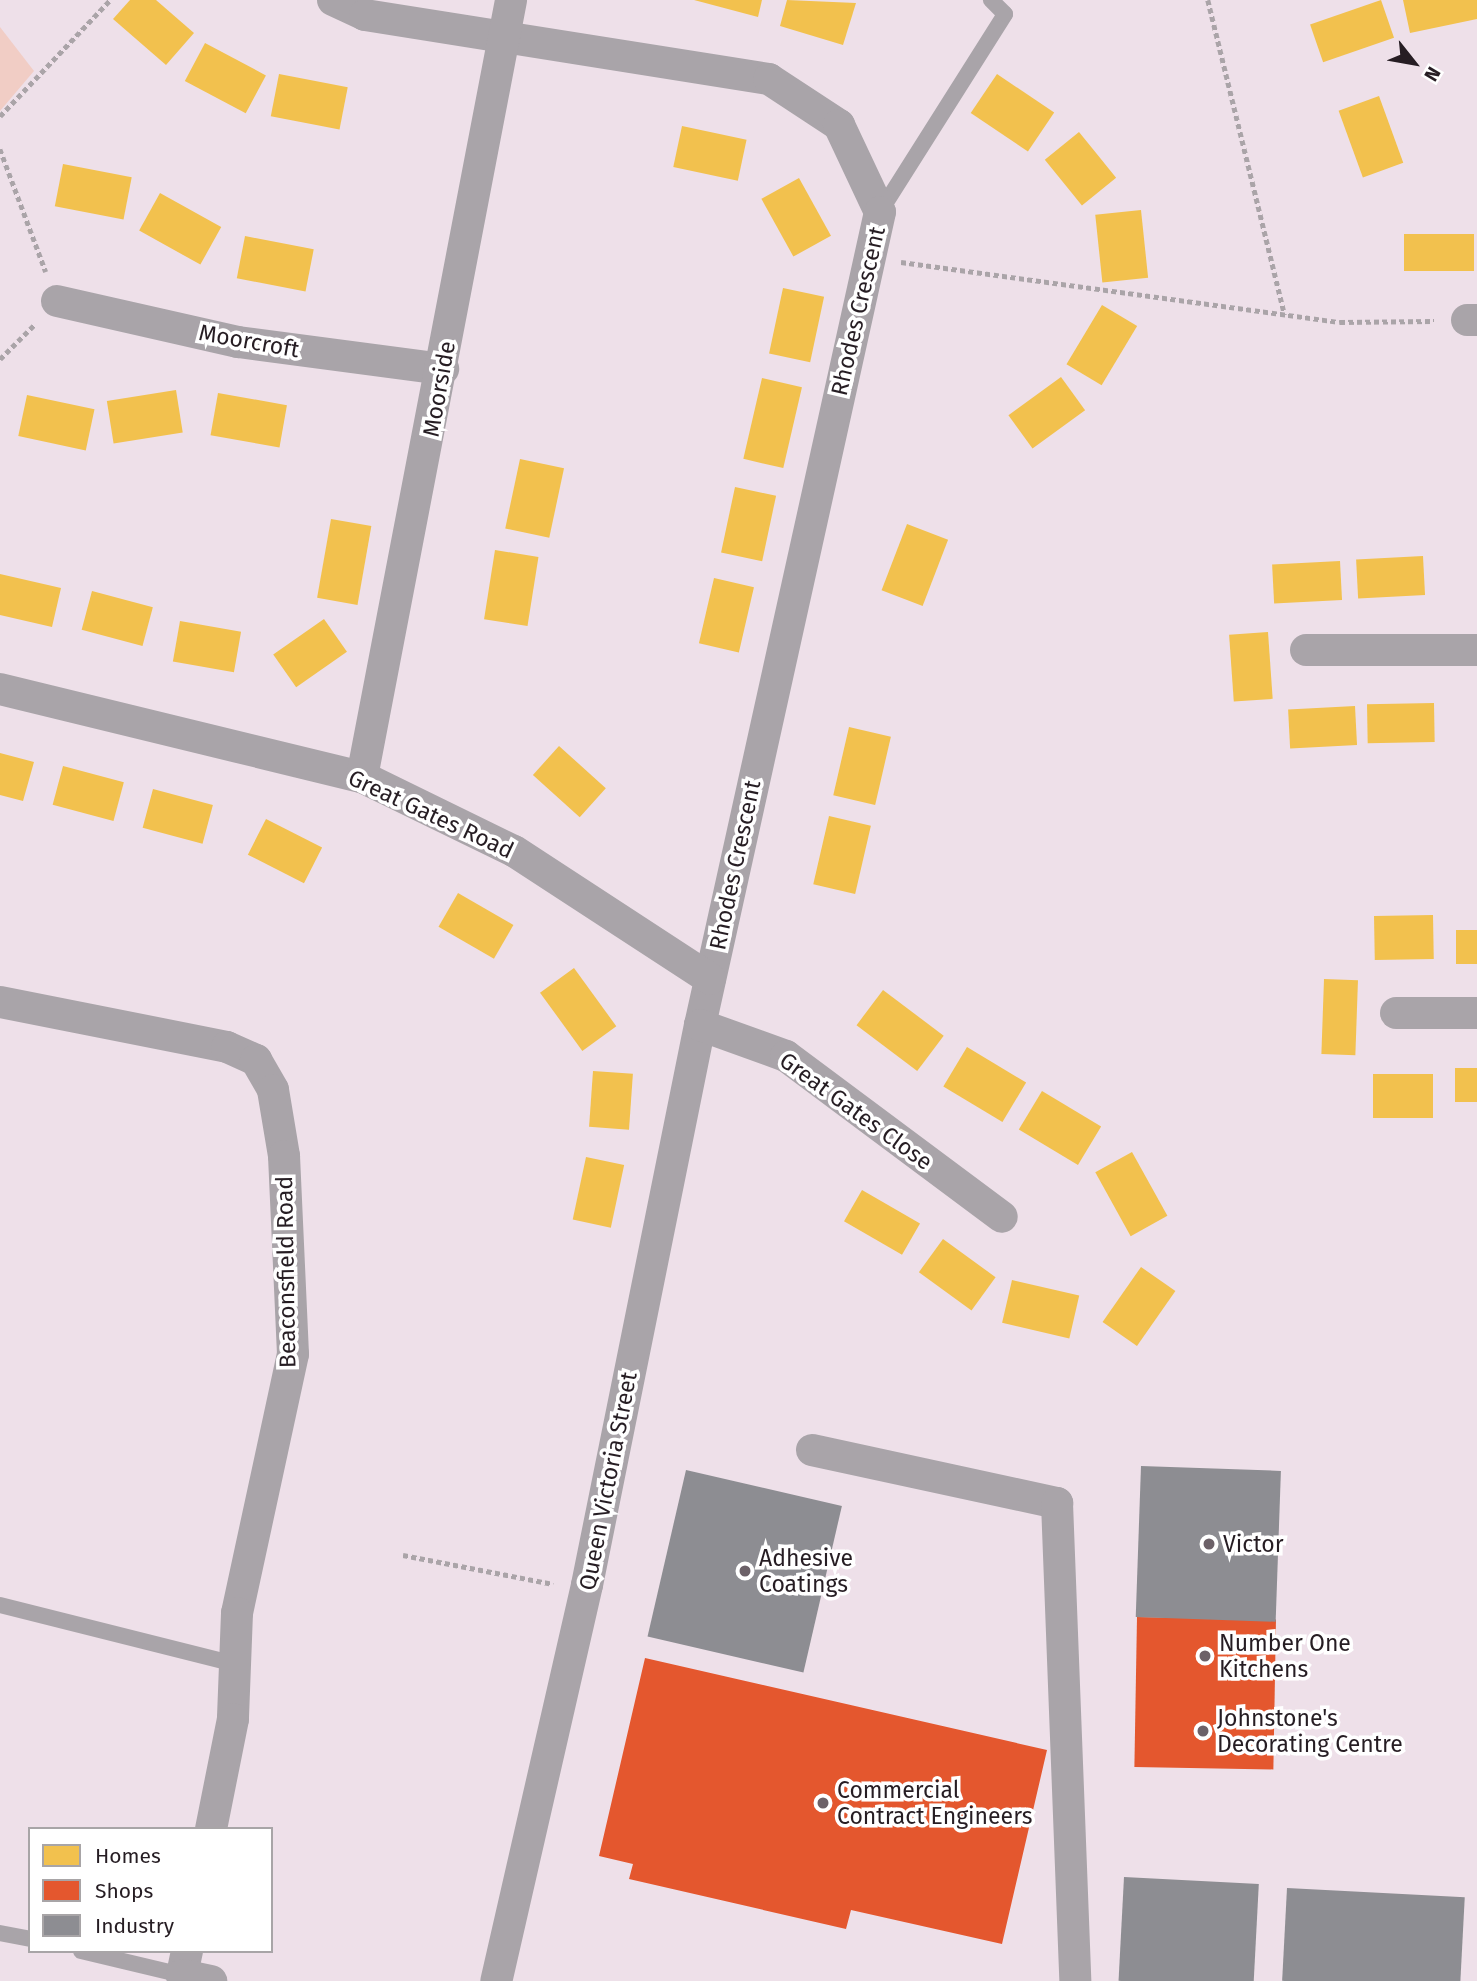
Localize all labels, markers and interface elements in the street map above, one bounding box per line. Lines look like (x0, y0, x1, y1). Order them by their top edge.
north arrow (1379, 28, 1449, 98)
text: N (1419, 63, 1446, 85)
street label: Rhodes Crescent (825, 224, 891, 398)
street label: Moorcroft (197, 319, 301, 363)
street label: Moorside (417, 339, 461, 439)
street label: Great Gates Road (344, 764, 518, 864)
street label: Rhodes Crescent (704, 778, 766, 952)
street label: Great Gates Close (774, 1046, 938, 1176)
street label: Beaconsfield Road (271, 1176, 301, 1368)
street label: Queen Victoria Street (573, 1369, 643, 1593)
place label: Victor (1223, 1530, 1284, 1558)
marker: Victor (1201, 1536, 1217, 1552)
place label: Adhesive Coatings (759, 1544, 853, 1598)
marker: Adhesive Coatings (737, 1563, 753, 1579)
place label: Number One Kitchens (1219, 1629, 1351, 1683)
marker: Number One Kitchens (1197, 1648, 1213, 1664)
place label: Johnstone's Decorating Centre (1217, 1704, 1403, 1758)
marker: Johnstone's Decorating Centre (1195, 1723, 1211, 1739)
place label: Commercial Contract Engineers (837, 1776, 1032, 1830)
marker: Commercial Contract Engineers (815, 1795, 831, 1811)
legend (28, 1827, 273, 1953)
text: Homes (95, 1843, 161, 1869)
text: Shops (95, 1878, 153, 1904)
text: Industry (95, 1913, 174, 1939)

